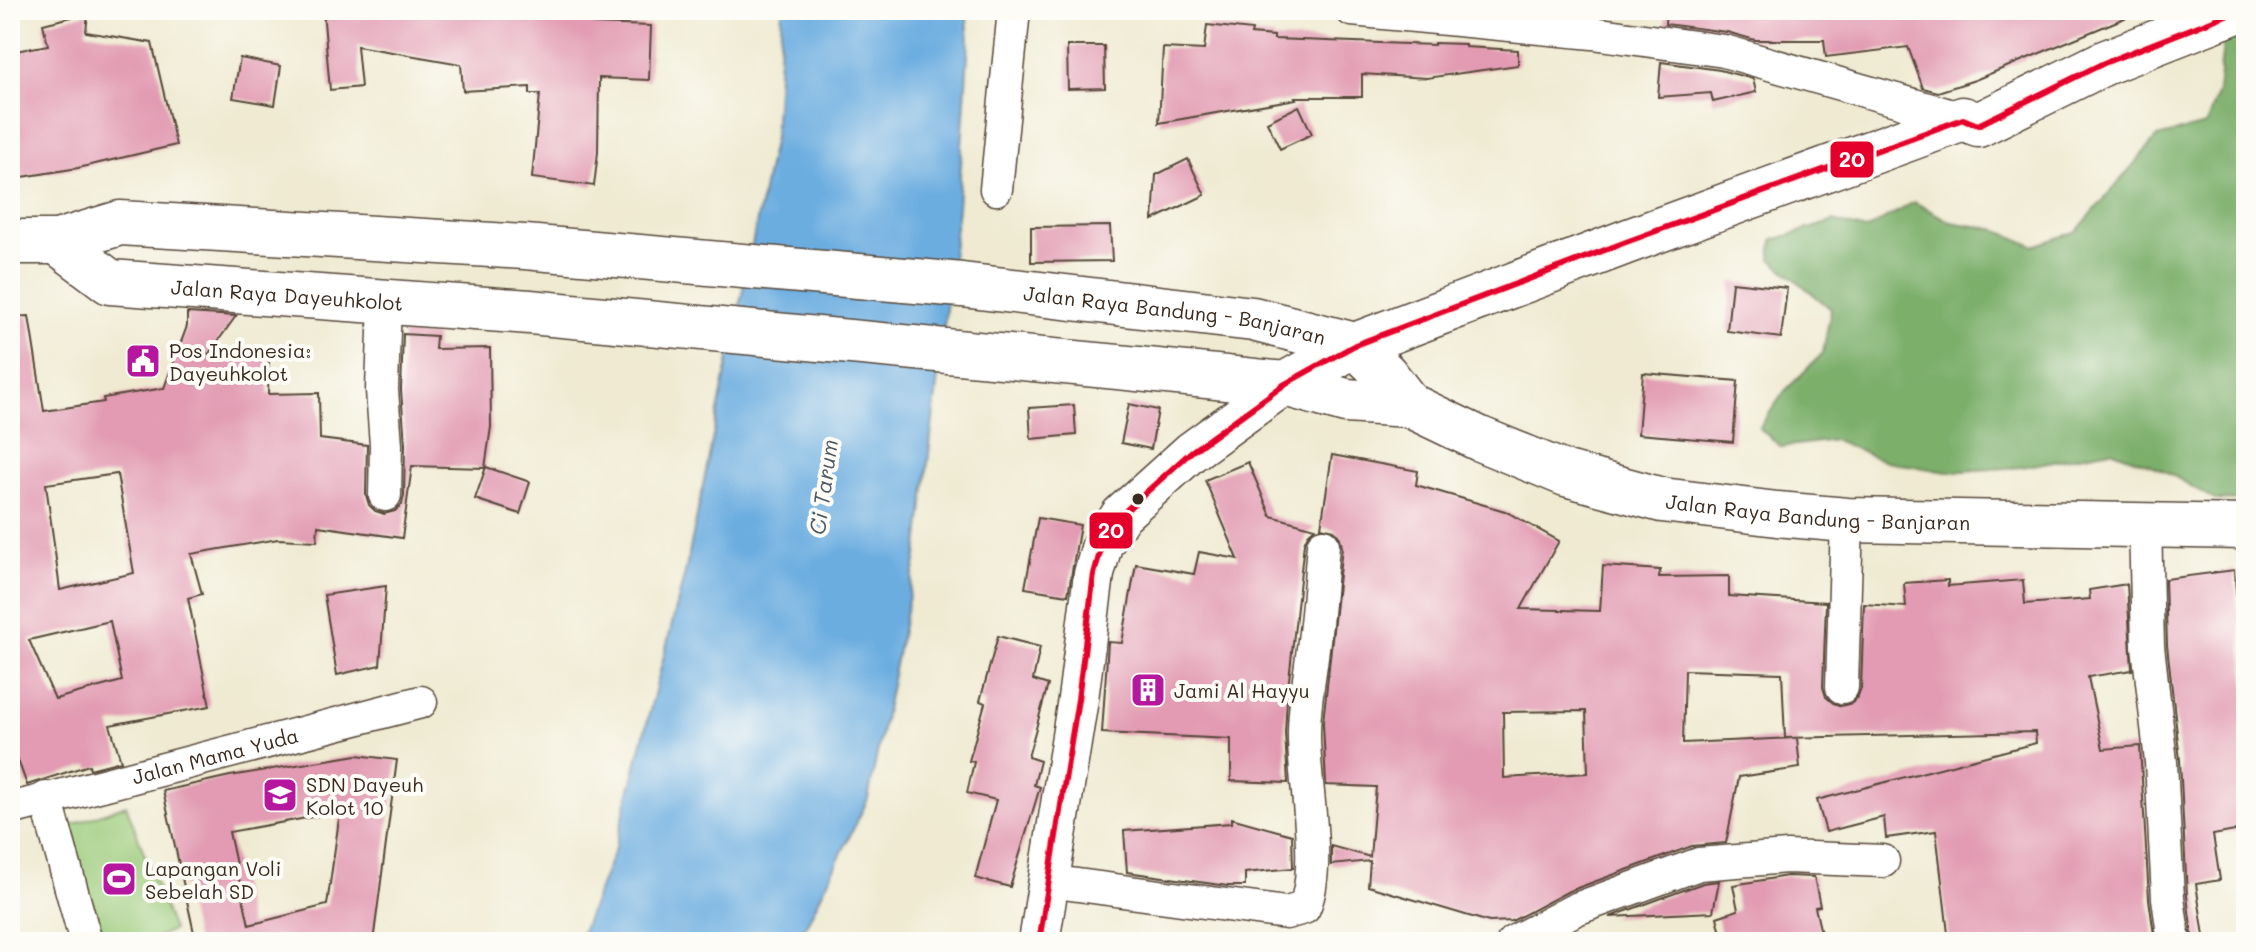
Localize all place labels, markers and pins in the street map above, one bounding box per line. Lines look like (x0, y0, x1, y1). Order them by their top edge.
place label: Pos Indonesia: Dayeuhkolot (169, 337, 312, 386)
public building icon: Pos Indonesia: Dayeuhkolot (124, 342, 162, 380)
unlabelled marker (1130, 491, 1146, 507)
building icon: Jami Al Hayyu (1129, 671, 1167, 709)
place label: Jami Al Hayyu (1174, 677, 1310, 703)
place label: SDN Dayeuh Kolot 10 (306, 771, 423, 820)
school or university icon: SDN Dayeuh Kolot 10 (261, 776, 299, 814)
place label: Lapangan Voli Sebelah SD (145, 855, 281, 904)
sports icon: Lapangan Voli Sebelah SD (100, 860, 138, 898)

